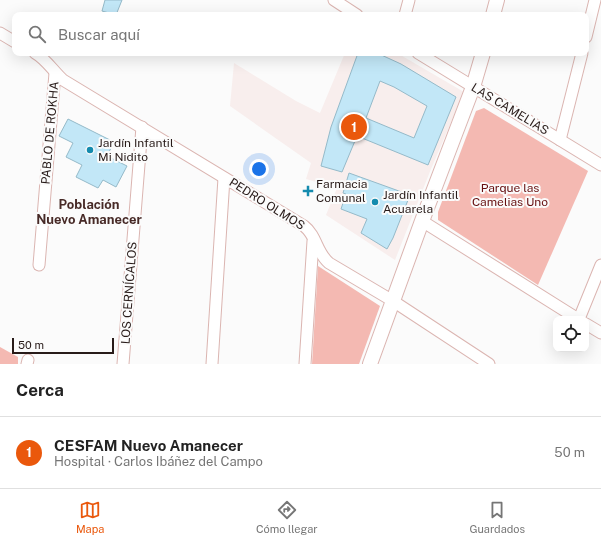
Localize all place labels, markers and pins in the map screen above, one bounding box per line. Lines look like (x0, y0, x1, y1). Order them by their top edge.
pin: 1 (341, 112, 367, 142)
place label: Jardín Infantil Mi Nidito (98, 136, 174, 164)
marker: Jardín Infantil Mi Nidito (85, 145, 95, 155)
place label: Farmacia Comunal (316, 177, 367, 205)
marker: Farmacia Comunal (303, 186, 313, 196)
place label: Jardín Infantil Acuarela (383, 188, 459, 216)
marker: Jardín Infantil Acuarela (370, 197, 380, 207)

